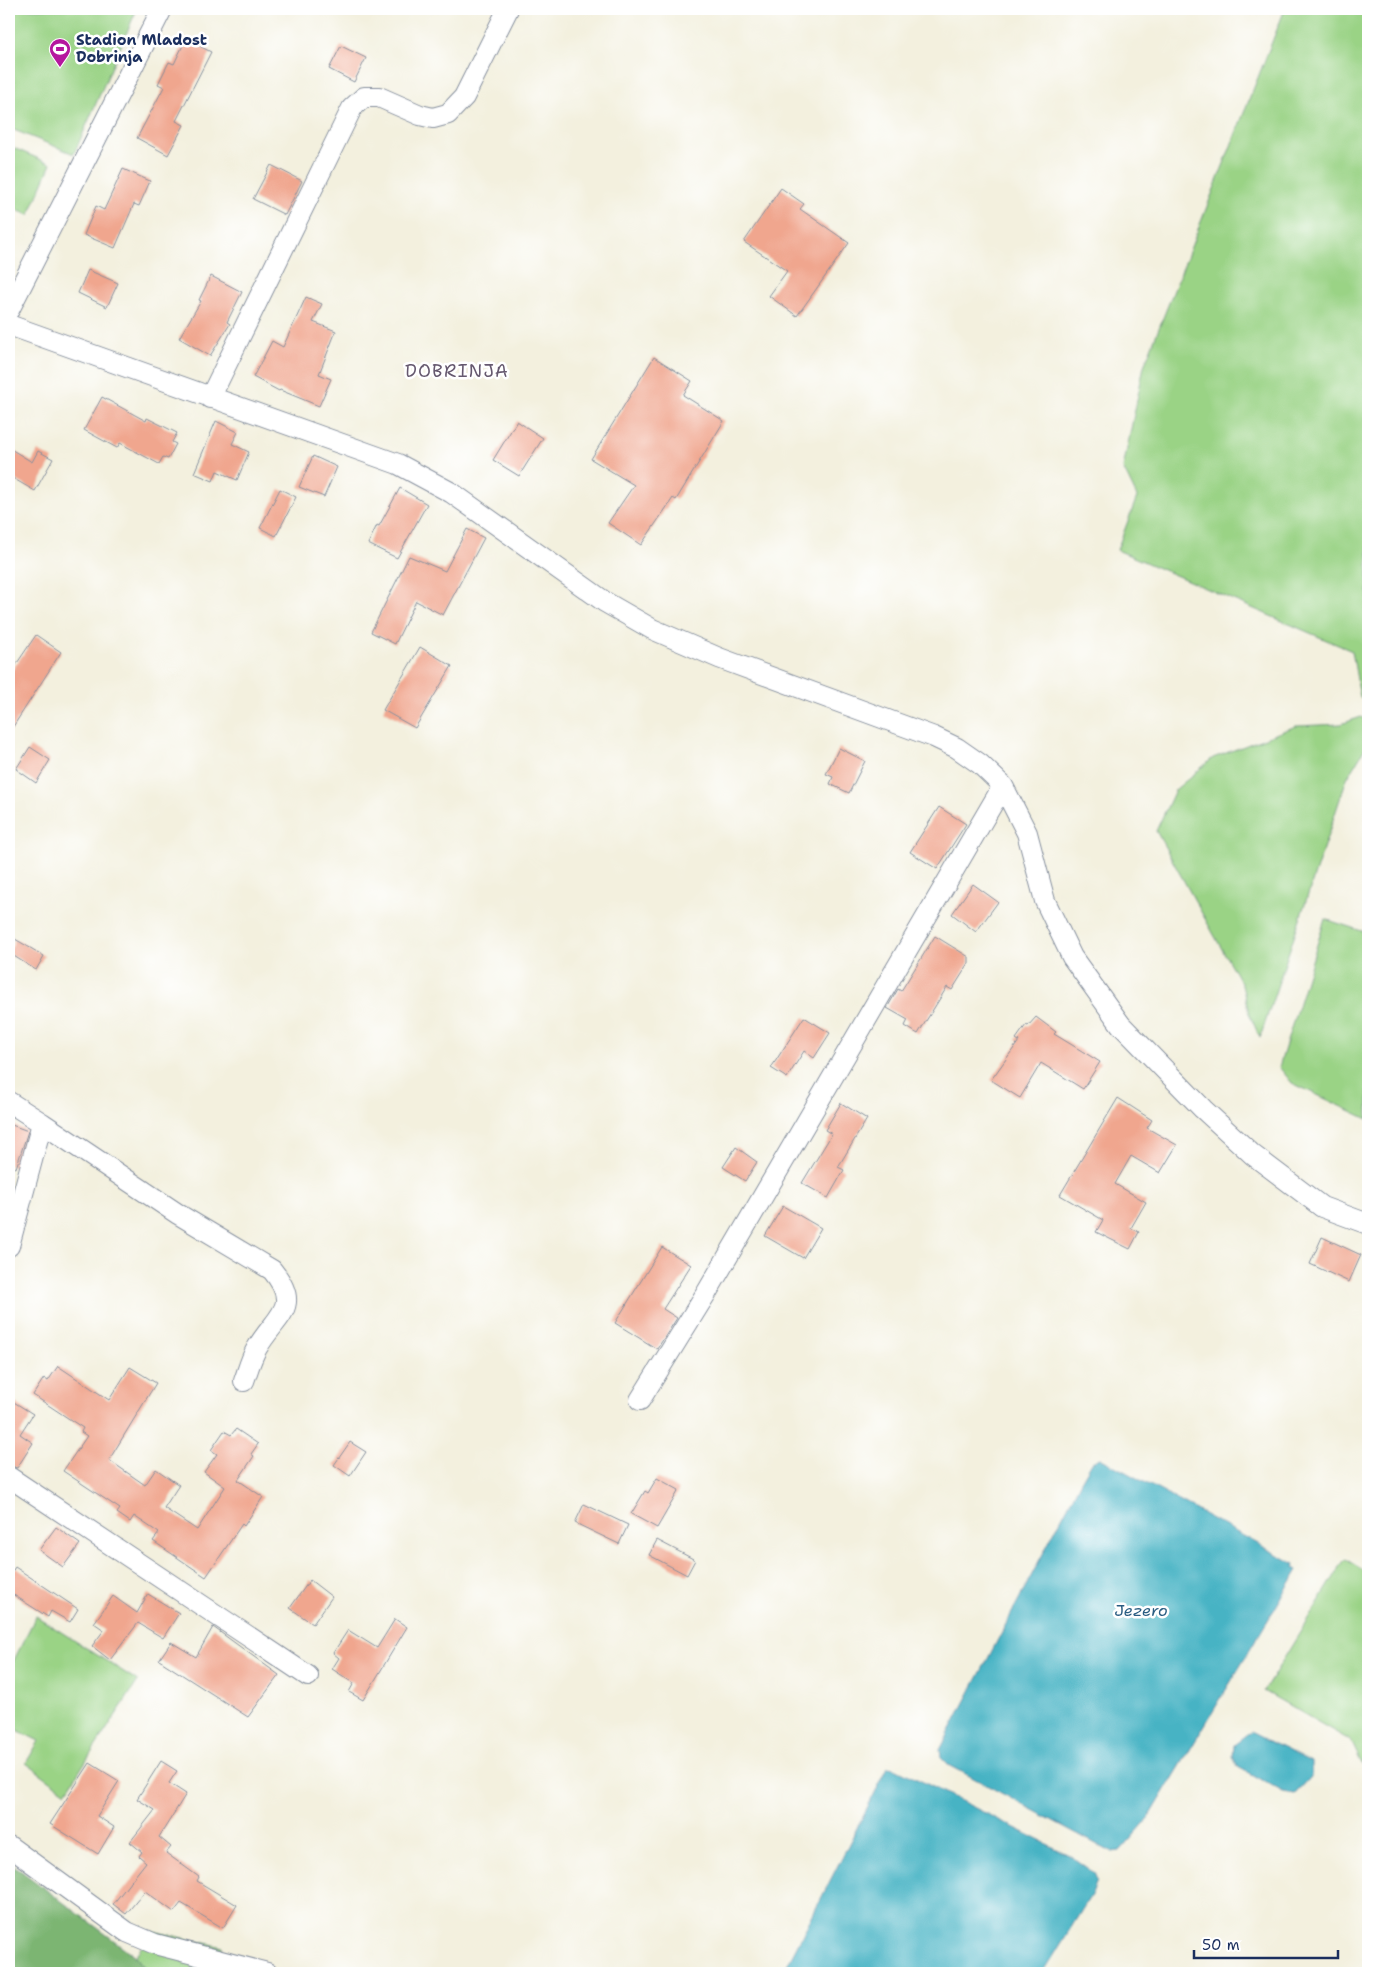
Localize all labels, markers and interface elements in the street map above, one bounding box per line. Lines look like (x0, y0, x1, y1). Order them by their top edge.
place label: Stadion Mladost Dobrinja (76, 30, 207, 67)
sports icon: Stadion Mladost Dobrinja (48, 37, 72, 68)
district label: DOBRINJA (405, 359, 509, 383)
water label: Jezero (1114, 1600, 1168, 1621)
scale bar (1194, 1927, 1338, 1959)
text: 50 m (1202, 1935, 1240, 1955)

